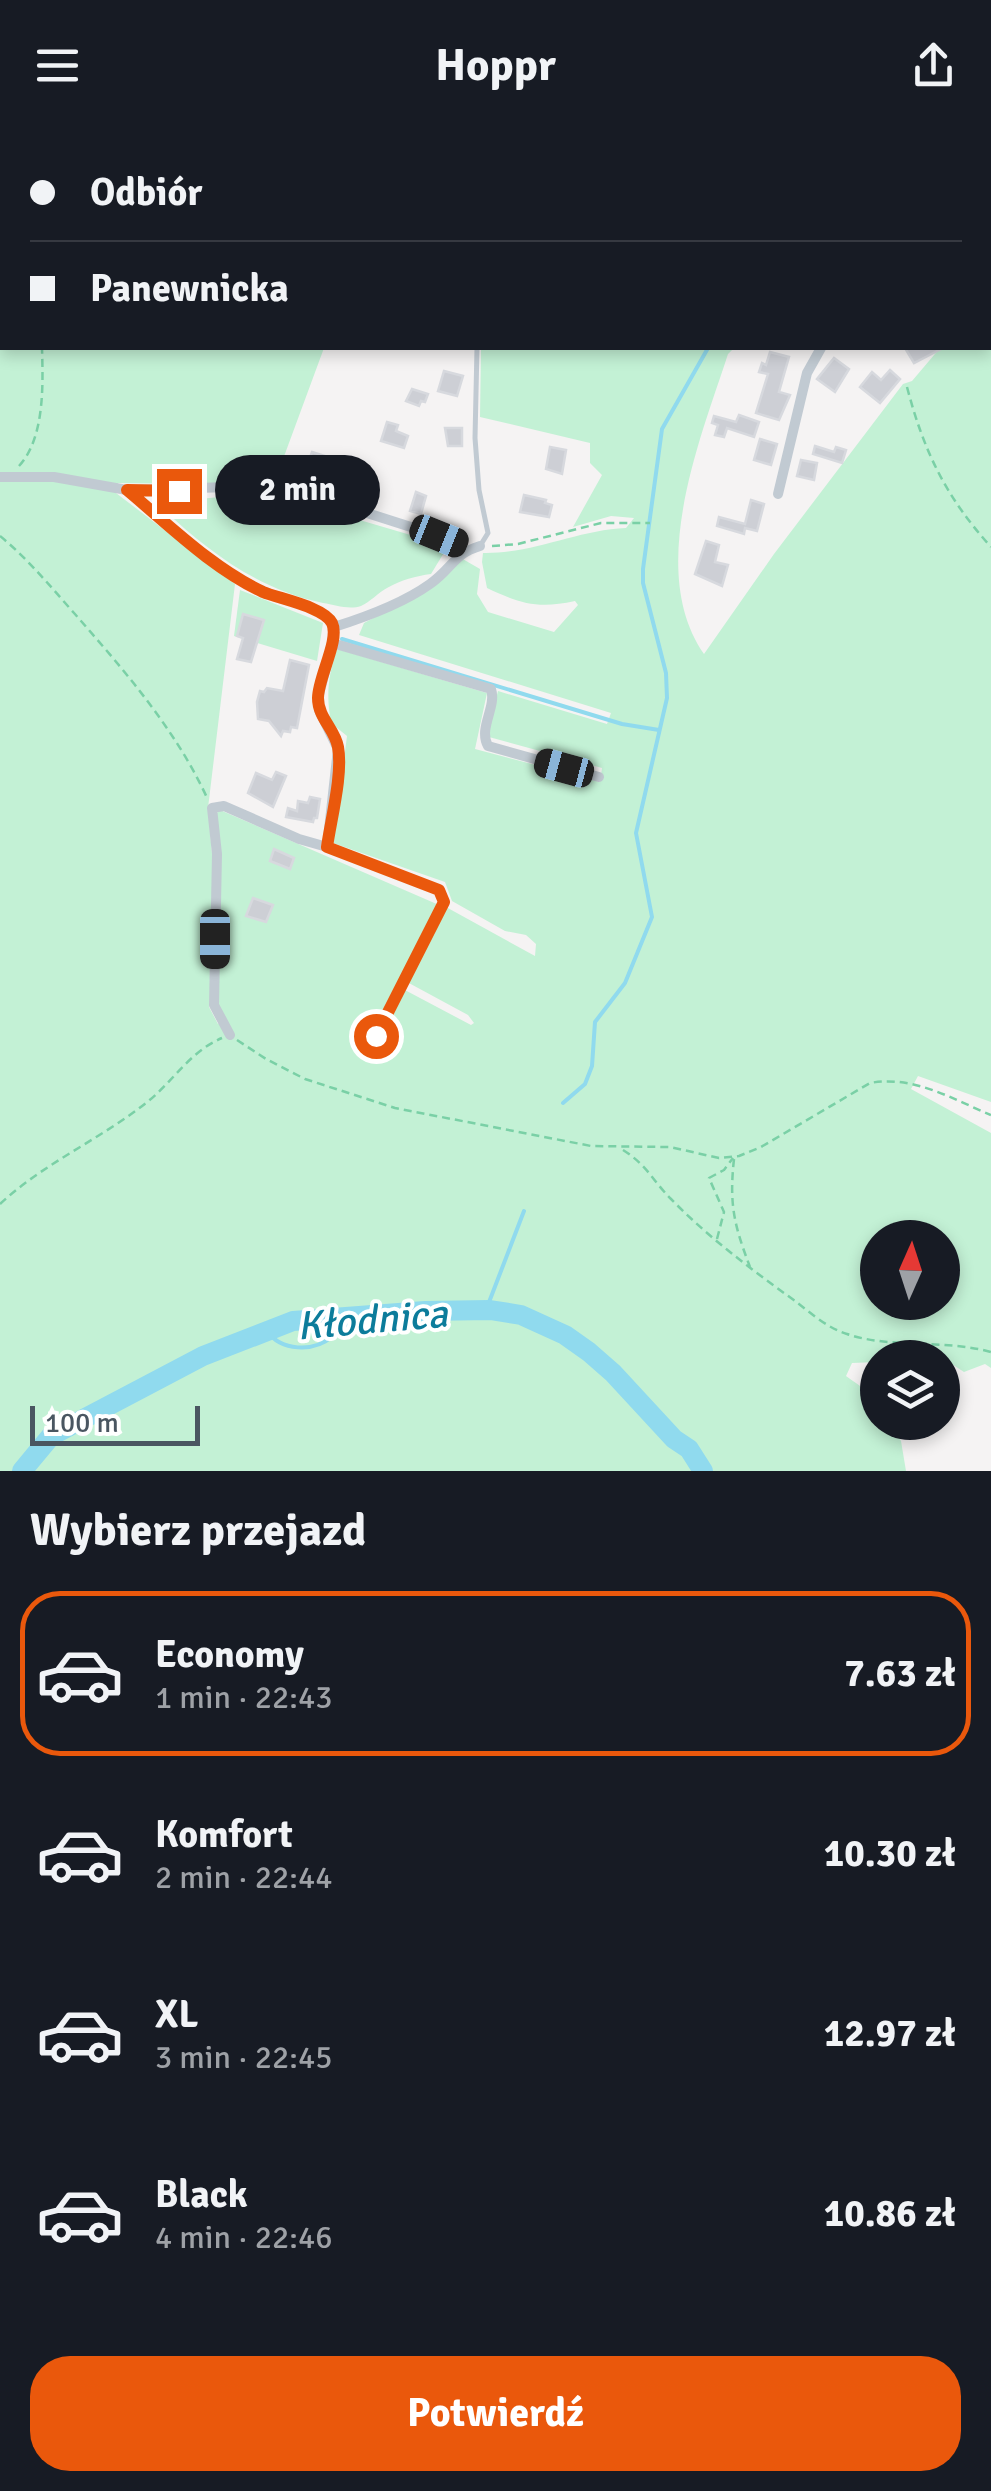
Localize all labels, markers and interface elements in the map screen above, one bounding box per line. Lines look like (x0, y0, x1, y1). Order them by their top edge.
icon: menu (30, 38, 85, 93)
text: Hoppr (435, 38, 556, 93)
icon: share (906, 38, 961, 93)
text: Odbiór (90, 169, 202, 216)
text: Panewnicka (90, 265, 289, 312)
callout: 2 min (214, 456, 379, 526)
route end (157, 469, 202, 514)
text: 2 min (259, 470, 336, 509)
car (406, 511, 472, 561)
car (531, 746, 597, 790)
car (200, 909, 230, 969)
route start (354, 1014, 399, 1059)
north arrow (860, 1220, 960, 1320)
map controls (860, 1220, 960, 1440)
water label: Kłodnica (295, 1288, 451, 1351)
button: layers (860, 1340, 960, 1440)
scale bar (30, 1401, 200, 1446)
text: 100 m (45, 1406, 119, 1440)
text: Wybierz przejazd (30, 1503, 366, 1558)
icon: car (35, 1629, 125, 1719)
text: Economy (155, 1631, 304, 1678)
text: 7.63 zł (844, 1650, 956, 1697)
text: 1 min · 22:43 (155, 1678, 333, 1717)
icon: car (35, 1809, 125, 1899)
text: Komfort (155, 1811, 293, 1858)
text: 10.30 zł (824, 1830, 956, 1877)
text: 2 min · 22:44 (155, 1858, 333, 1897)
icon: car (35, 1989, 125, 2079)
text: XL (155, 1991, 198, 2038)
text: 12.97 zł (824, 2010, 956, 2057)
text: 3 min · 22:45 (155, 2038, 333, 2077)
icon: car (35, 2169, 125, 2259)
text: Black (155, 2171, 248, 2218)
text: 10.86 zł (824, 2190, 956, 2237)
text: 4 min · 22:46 (155, 2218, 333, 2257)
button: Potwierdź (30, 2356, 961, 2471)

